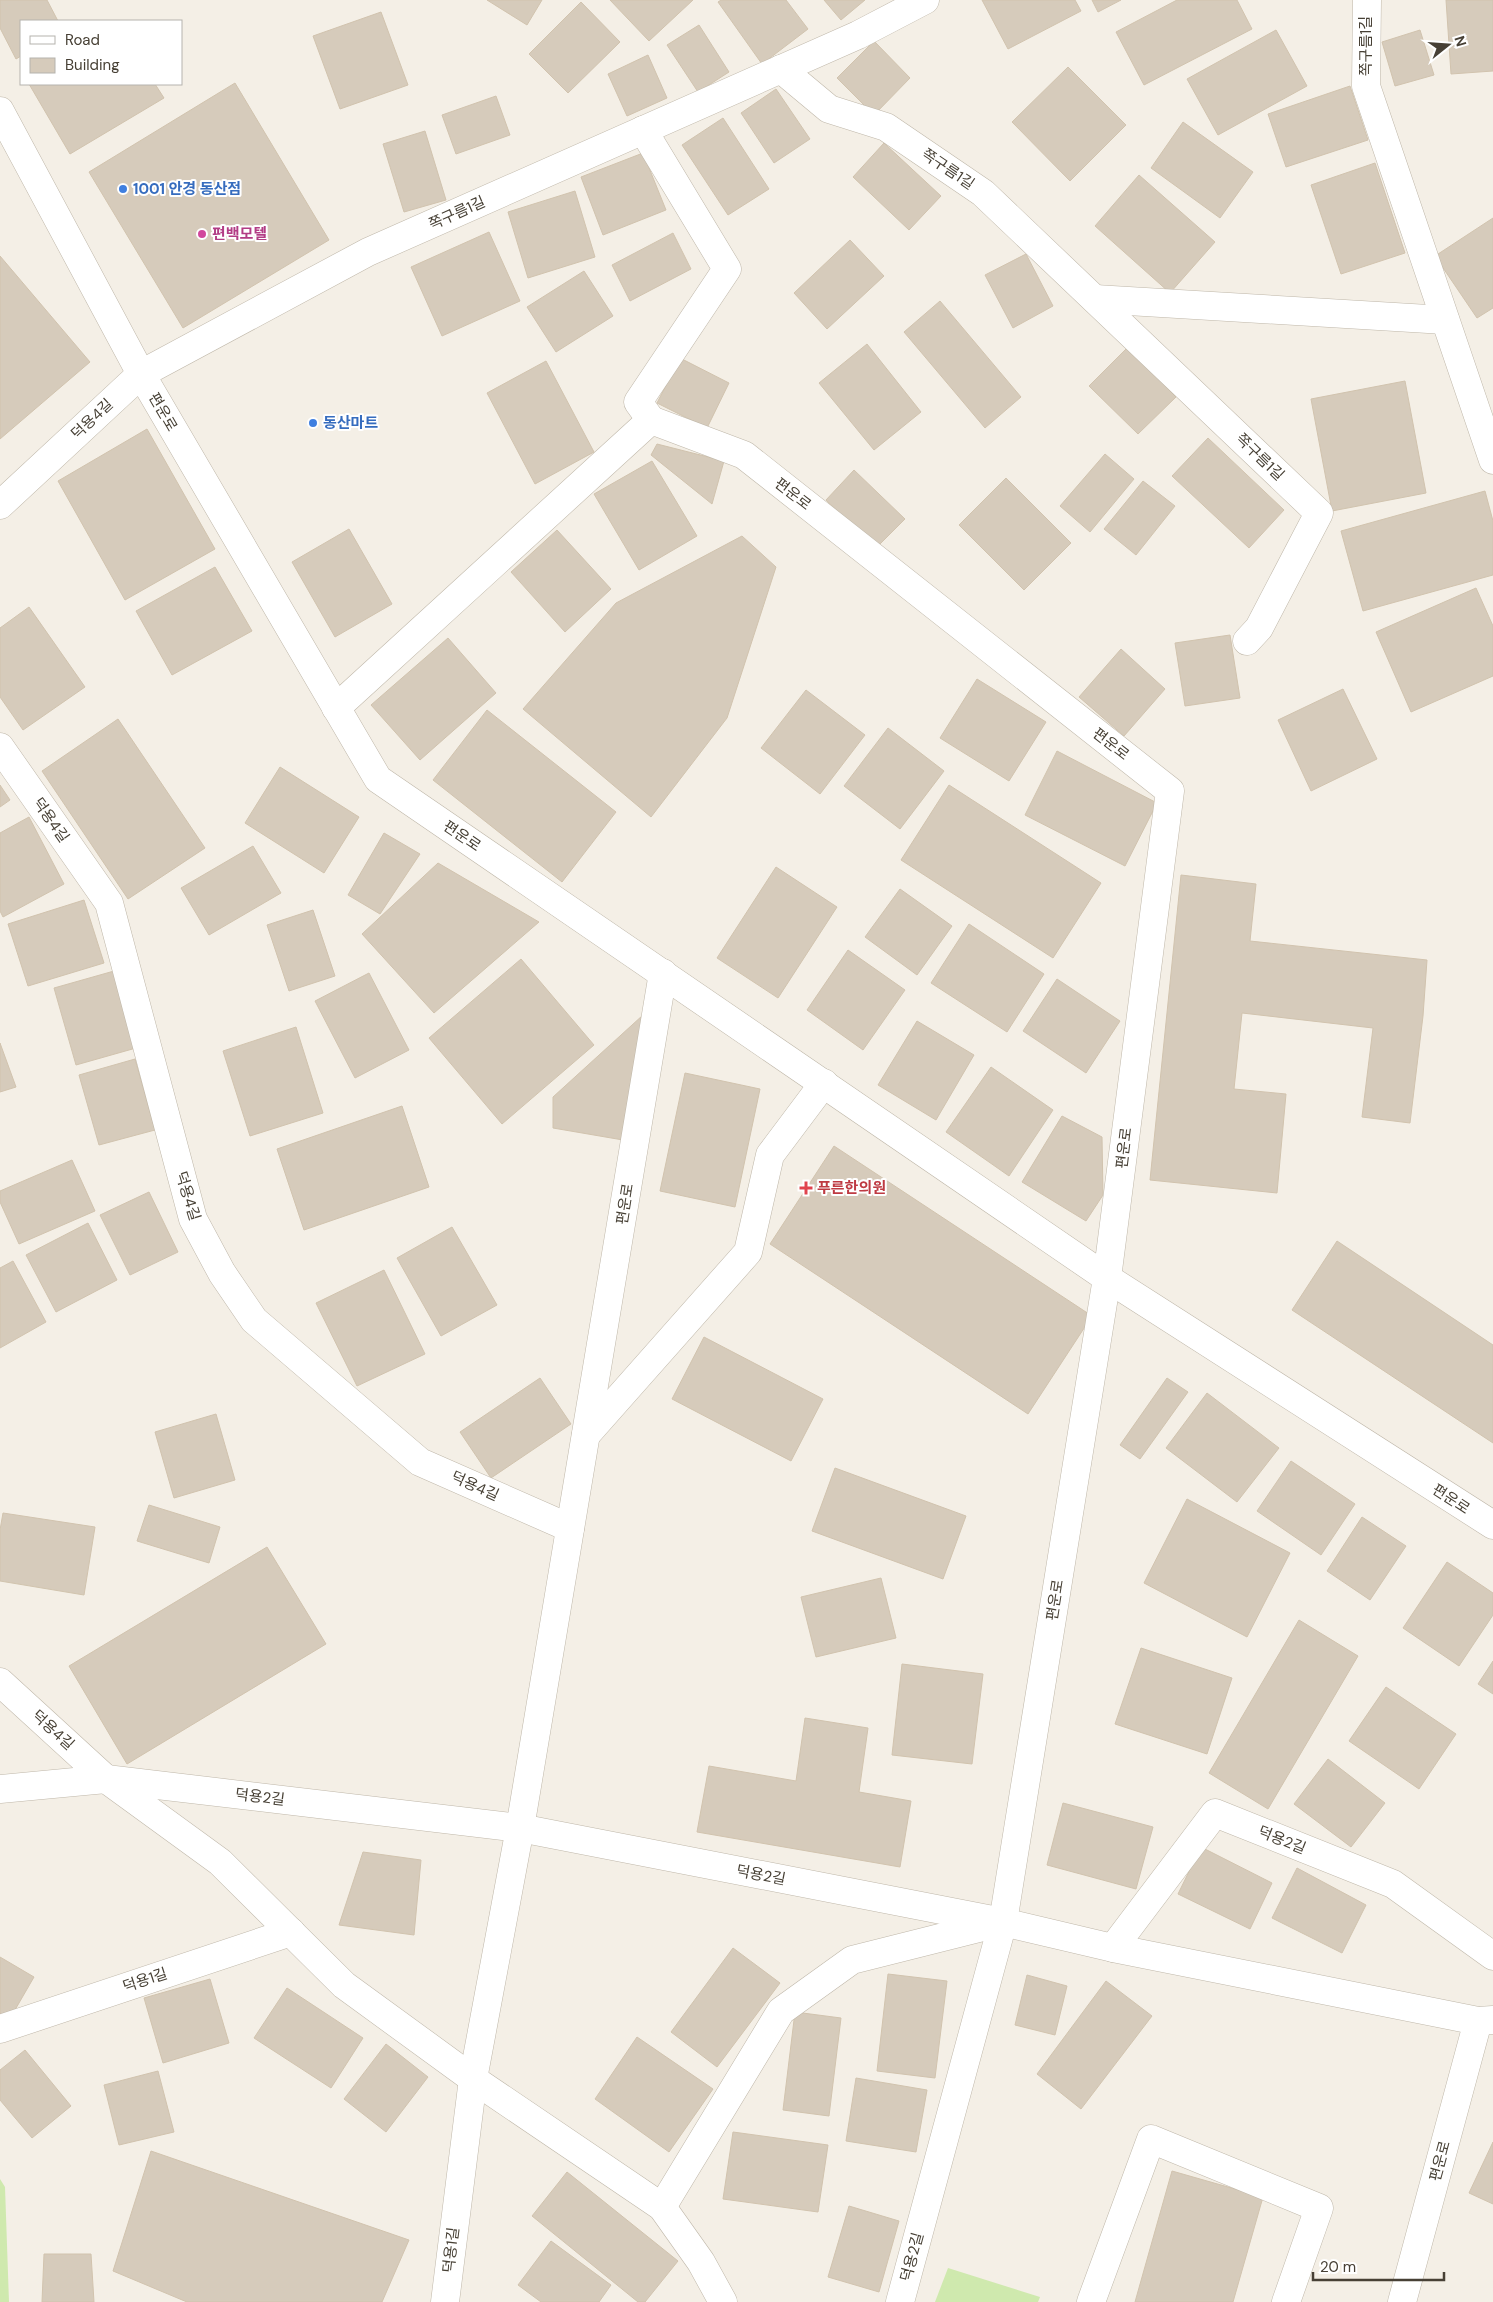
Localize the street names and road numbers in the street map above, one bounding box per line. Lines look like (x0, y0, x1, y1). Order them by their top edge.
street label: 쪽구름1길 (1356, 16, 1376, 76)
street label: 쪽구름1길 (918, 144, 978, 194)
street label: 쪽구름1길 (426, 192, 488, 234)
street label: 편운로 (144, 389, 182, 435)
street label: 덕용4길 (67, 394, 117, 444)
street label: 쪽구름1길 (1232, 429, 1288, 485)
street label: 편운로 (771, 473, 815, 515)
street label: 편운로 (1089, 723, 1133, 765)
street label: 덕용4길 (28, 794, 74, 846)
street label: 편운로 (439, 816, 485, 856)
street label: 편운로 (1112, 1126, 1136, 1170)
street label: 덕용4길 (171, 1169, 205, 1223)
street label: 편운로 (612, 1182, 638, 1226)
street label: 덕용4길 (448, 1467, 502, 1505)
street label: 편운로 (1428, 1479, 1474, 1519)
street label: 편운로 (1042, 1578, 1068, 1622)
street label: 덕용4길 (28, 1706, 78, 1754)
street label: 덕용2길 (234, 1784, 286, 1810)
street label: 덕용2길 (1255, 1821, 1309, 1859)
street label: 덕용2길 (735, 1860, 787, 1890)
street label: 덕용1길 (120, 1963, 170, 1997)
street label: 편운로 (1425, 2138, 1455, 2184)
street label: 덕용1길 (438, 2226, 464, 2274)
street label: 덕용2길 (896, 2230, 928, 2284)

